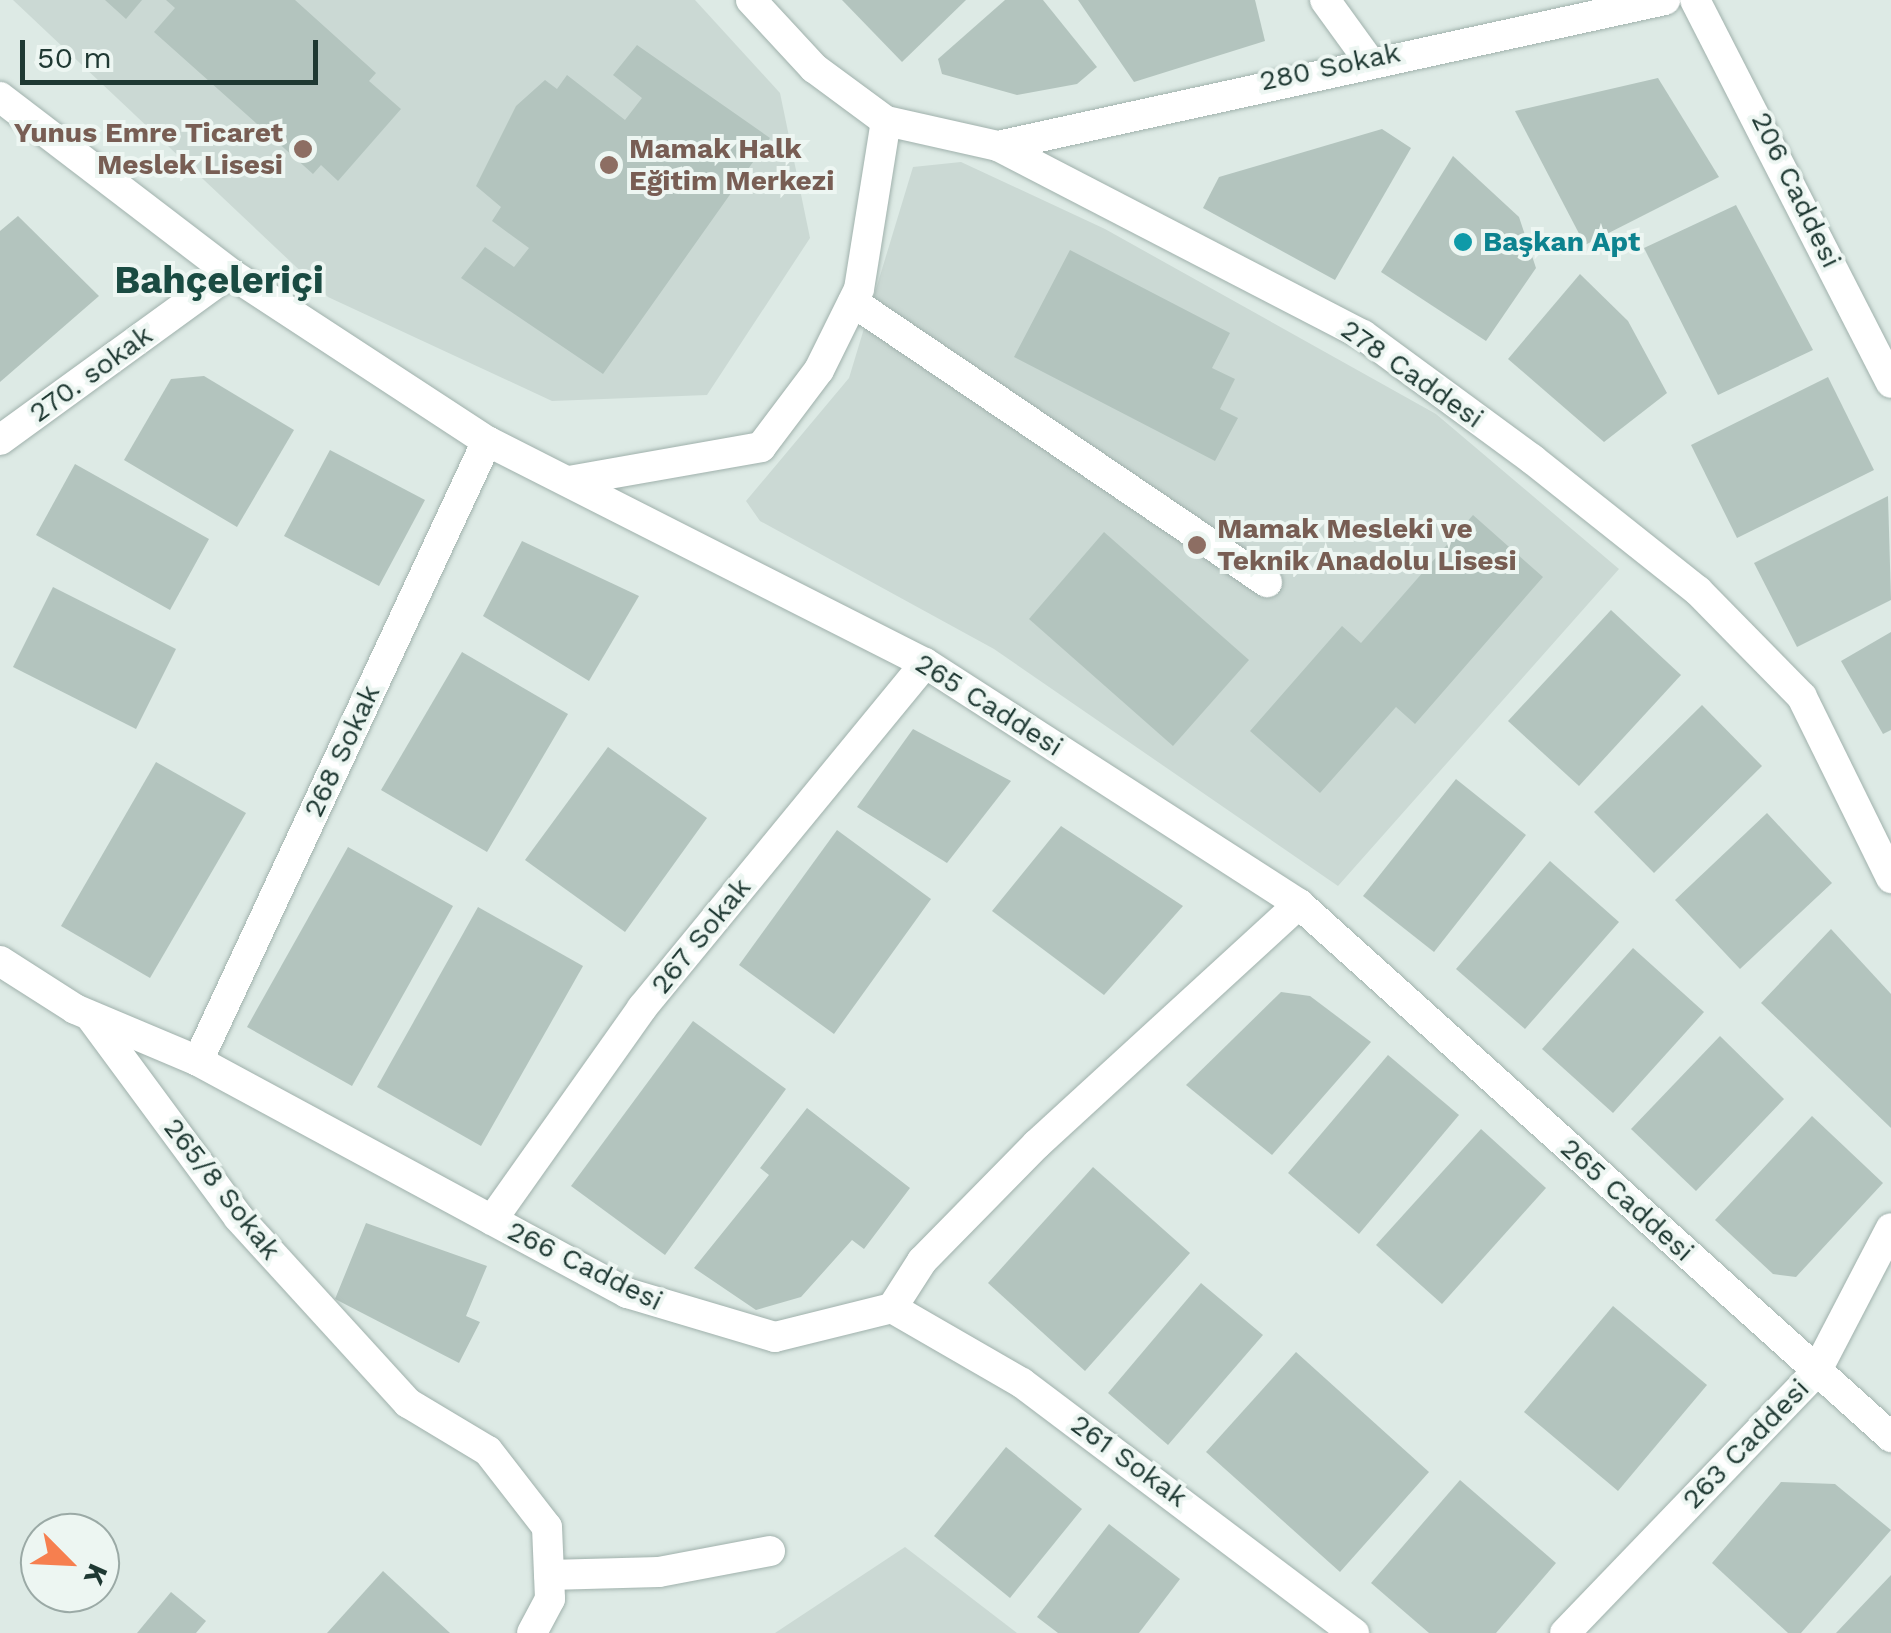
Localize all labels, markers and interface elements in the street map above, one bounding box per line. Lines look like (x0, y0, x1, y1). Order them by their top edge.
scale bar (25, 20, 322, 82)
street label: 280 Sokak (1257, 36, 1403, 98)
text: 50 m (37, 40, 112, 75)
street label: 206 Caddesi (1744, 107, 1848, 273)
place label: Yunus Emre Ticaret Meslek Lisesi (13, 116, 283, 182)
place label: Mamak Halk Eğitim Merkezi (629, 132, 834, 198)
marker: Yunus Emre Ticaret Meslek Lisesi (292, 138, 314, 160)
marker: Mamak Halk Eğitim Merkezi (598, 154, 620, 176)
place label: Başkan Apt (1483, 225, 1641, 259)
marker: Başkan Apt (1452, 231, 1474, 253)
district label: Bahçeleriçi (114, 258, 324, 304)
street label: 278 Caddesi (1334, 313, 1490, 435)
street label: 270. sokak (23, 318, 159, 430)
place label: Mamak Mesleki ve Teknik Anadolu Lisesi (1217, 512, 1518, 578)
marker: Mamak Mesleki ve Teknik Anadolu Lisesi (1186, 534, 1208, 556)
street label: 265 Caddesi (909, 646, 1069, 764)
street label: 268 Sokak (297, 679, 387, 823)
street label: 267 Sokak (644, 871, 758, 1001)
street label: 265/8 Sokak (156, 1112, 288, 1266)
street label: 265 Caddesi (1553, 1131, 1701, 1269)
street label: 266 Caddesi (502, 1214, 668, 1318)
street label: 263 Caddesi (1676, 1372, 1816, 1516)
street label: 261 Sokak (1064, 1407, 1194, 1515)
north arrow (20, 1513, 120, 1613)
text: K (77, 1559, 115, 1590)

